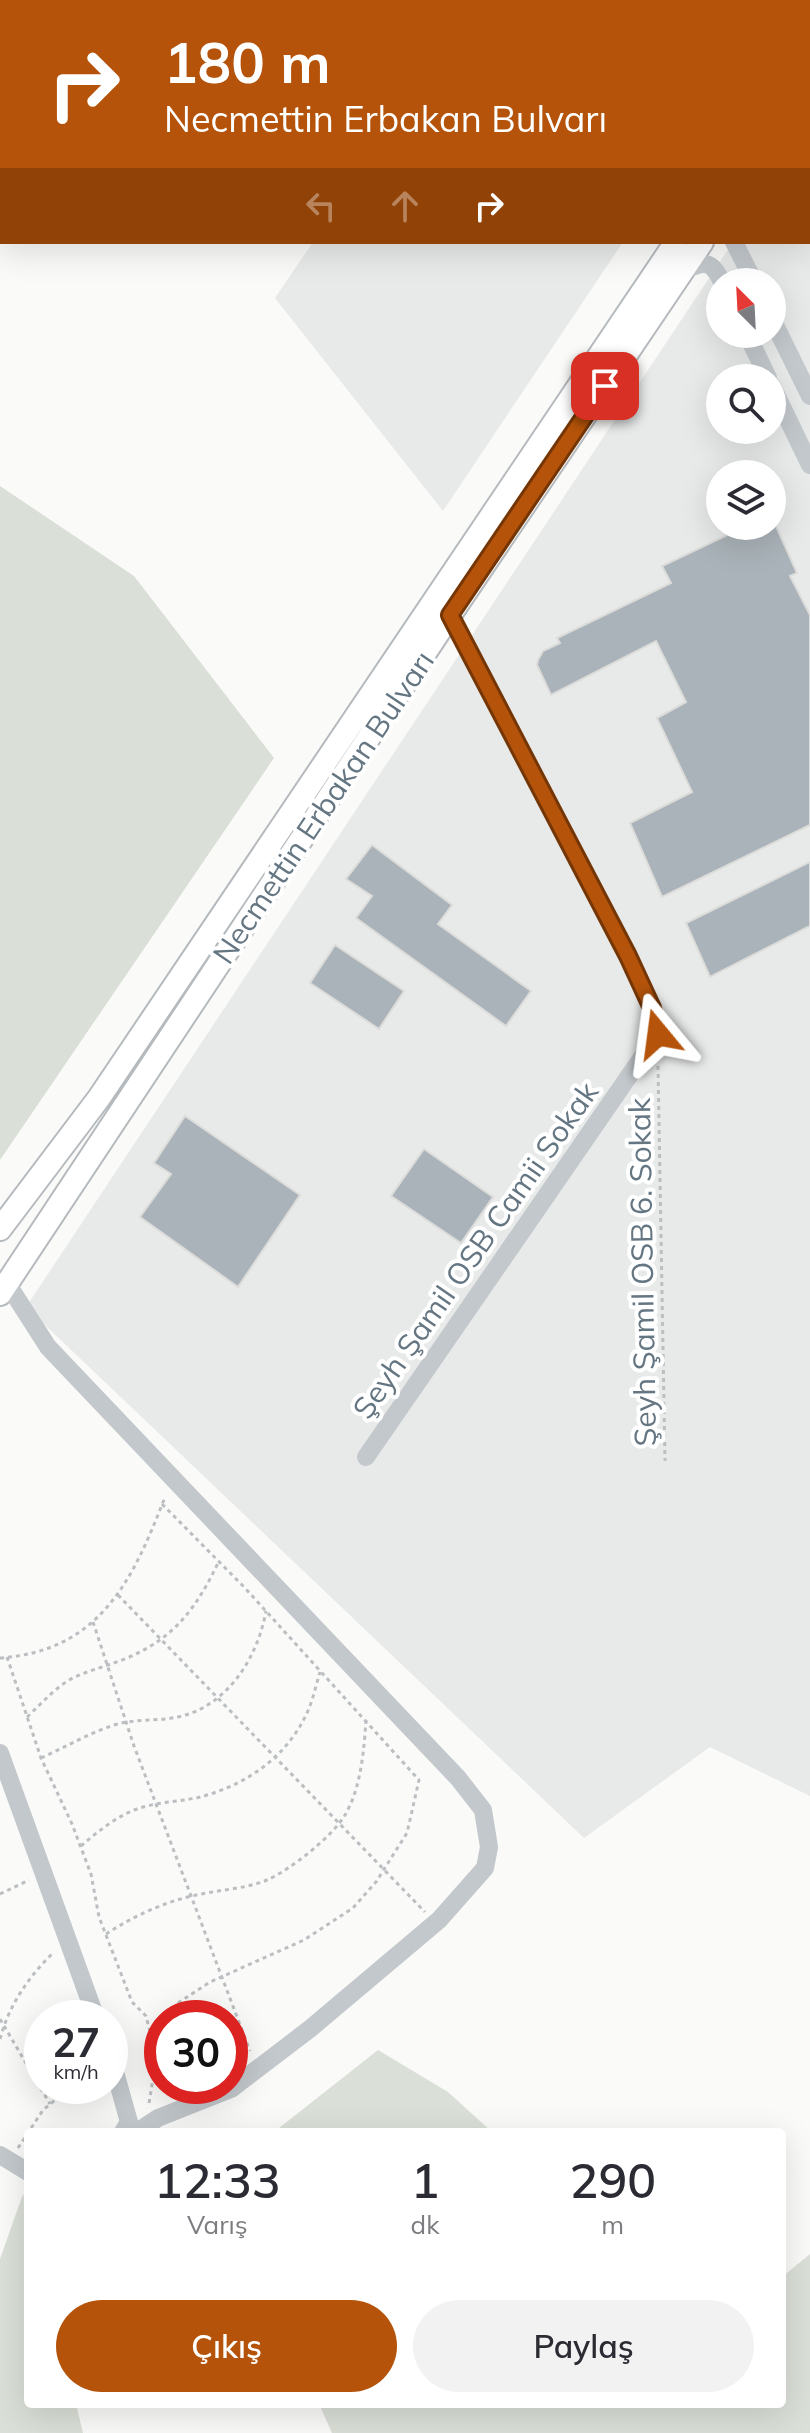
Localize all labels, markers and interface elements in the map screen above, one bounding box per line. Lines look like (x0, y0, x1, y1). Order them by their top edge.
text: 180 m (164, 27, 331, 97)
icon: right (32, 32, 136, 136)
text: Necmettin Erbakan Bulvarı (164, 96, 607, 141)
icon: left (299, 184, 343, 228)
icon: ahead (383, 184, 427, 228)
icon: right (467, 184, 511, 228)
north arrow (706, 268, 786, 348)
map controls (706, 268, 786, 540)
pin (571, 352, 639, 420)
icon: arrive (583, 364, 627, 408)
button: search (706, 364, 786, 444)
button: layers (706, 460, 786, 540)
street label: Necmettin Erbakan Bulvarı (204, 643, 442, 971)
position arrow (616, 992, 700, 1076)
street label: Şeyh Şamil OSB Camii Sokak (344, 1074, 606, 1426)
street label: Şeyh Şamil OSB 6. Sokak (620, 1097, 664, 1447)
speed limit sign: 30 (144, 2000, 248, 2104)
text: 27 (52, 2017, 100, 2067)
text: km/h (53, 2059, 99, 2084)
text: 12:33 (154, 2150, 281, 2210)
text: 1 (411, 2150, 439, 2210)
text: 290 (570, 2150, 656, 2210)
text: Varış (187, 2208, 248, 2241)
text: dk (411, 2208, 440, 2241)
text: m (601, 2208, 624, 2241)
button: Çıkış (56, 2300, 397, 2392)
button: Paylaş (413, 2300, 754, 2392)

